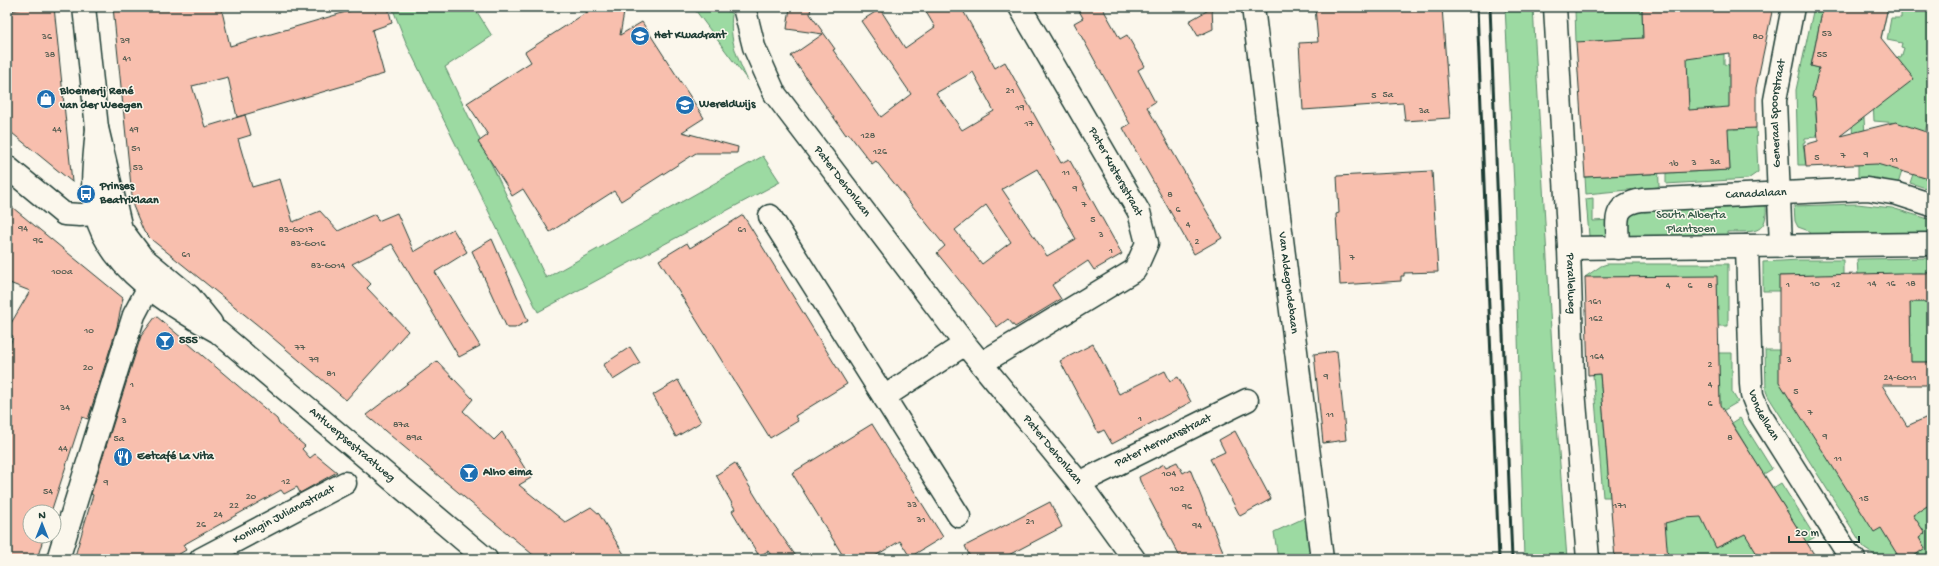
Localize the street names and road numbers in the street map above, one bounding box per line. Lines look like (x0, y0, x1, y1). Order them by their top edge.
street label: Generaal Spoorstraat (1768, 57, 1790, 168)
street label: Pater Kustersstraat (1084, 124, 1146, 220)
street label: Pater Dehonlaan (810, 143, 873, 220)
street label: Canadalaan (1725, 186, 1787, 203)
street label: Van Aldegondebaan (1274, 230, 1301, 335)
street label: Parallelweg (1562, 252, 1578, 314)
street label: Vondellaan (1744, 388, 1782, 444)
street label: Antwerpsestraatweg (306, 405, 398, 486)
street label: Pater Hermansstraat (1112, 411, 1215, 472)
street label: Pater Dehonlaan (1019, 412, 1085, 488)
street label: Koningin Julianastraat (231, 482, 338, 548)

